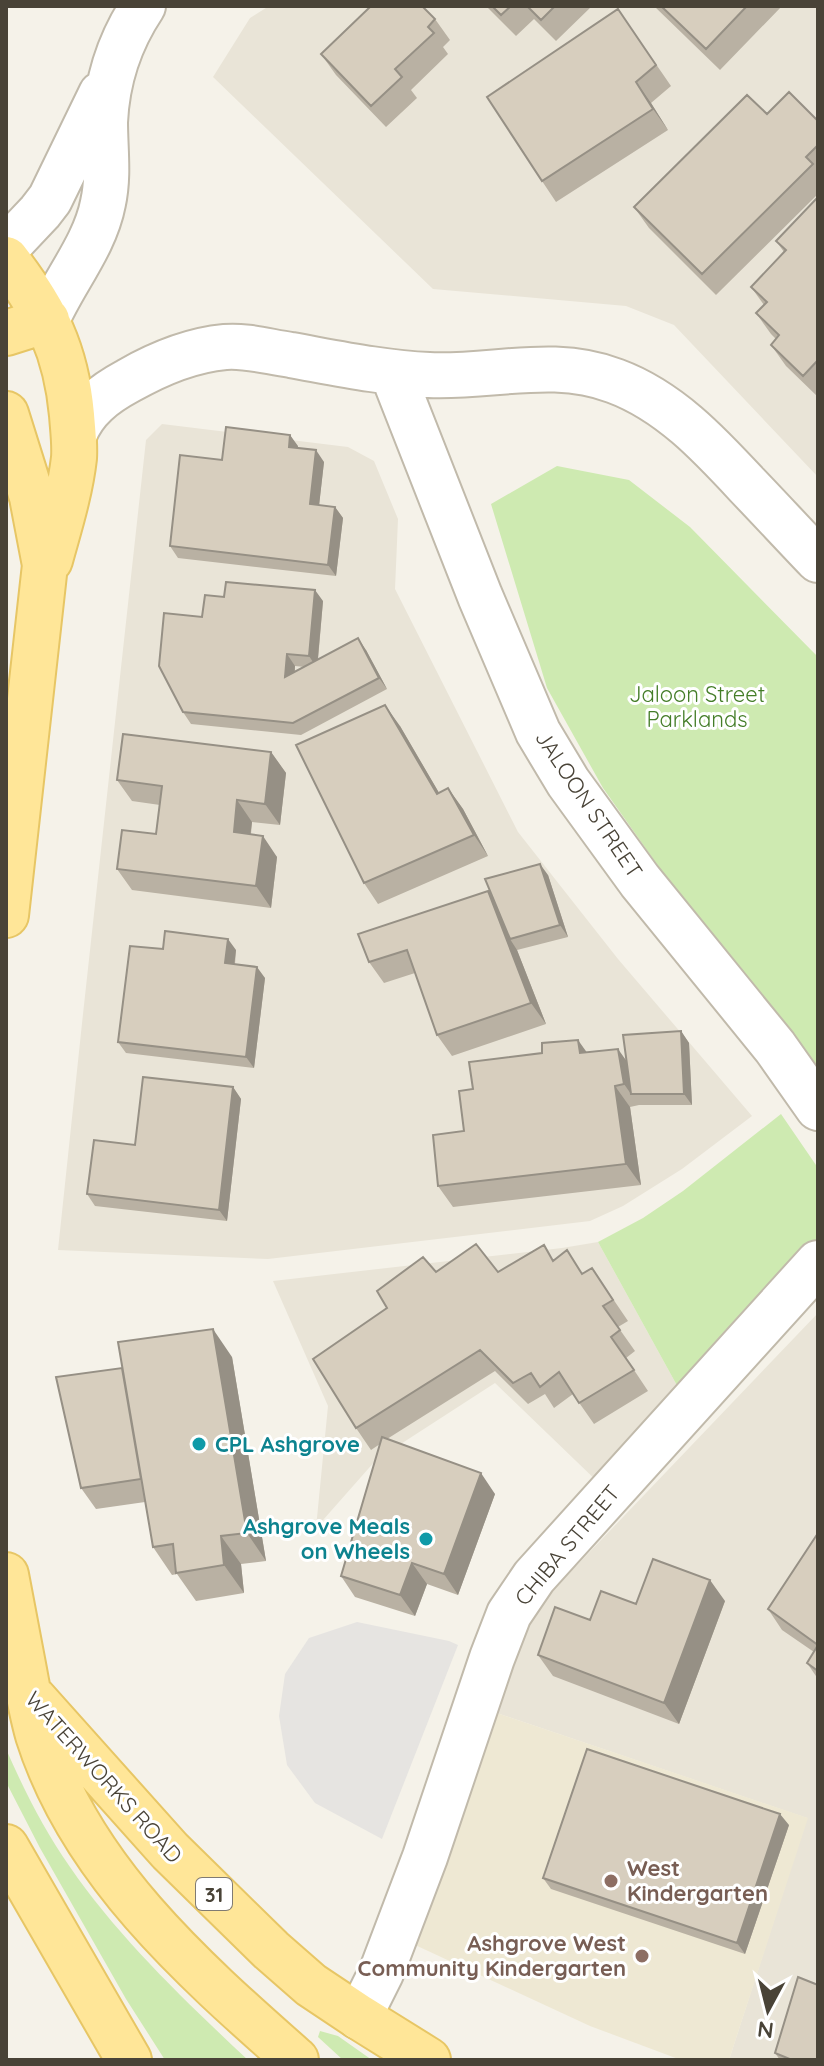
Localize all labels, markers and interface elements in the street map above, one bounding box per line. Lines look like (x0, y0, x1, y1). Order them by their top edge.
park label: Jaloon Street Parklands (629, 680, 765, 733)
street label: JALOON STREET (529, 725, 649, 883)
place label: CPL Ashgrove (215, 1430, 360, 1458)
marker: CPL Ashgrove (190, 1435, 208, 1453)
street label: CHIBA STREET (508, 1479, 626, 1611)
place label: Ashgrove Meals on Wheels (243, 1512, 410, 1565)
marker: Ashgrove Meals on Wheels (417, 1530, 435, 1548)
street label: WATERWORKS ROAD (20, 1685, 188, 1869)
place label: West Kindergarten (627, 1854, 768, 1907)
marker: West Kindergarten (602, 1872, 620, 1890)
road number: 31 (196, 1878, 232, 1910)
place label: Ashgrove West Community Kindergarten (358, 1929, 626, 1982)
marker: Ashgrove West Community Kindergarten (633, 1947, 651, 1965)
north arrow (728, 1970, 808, 2050)
text: N (756, 2015, 775, 2045)

